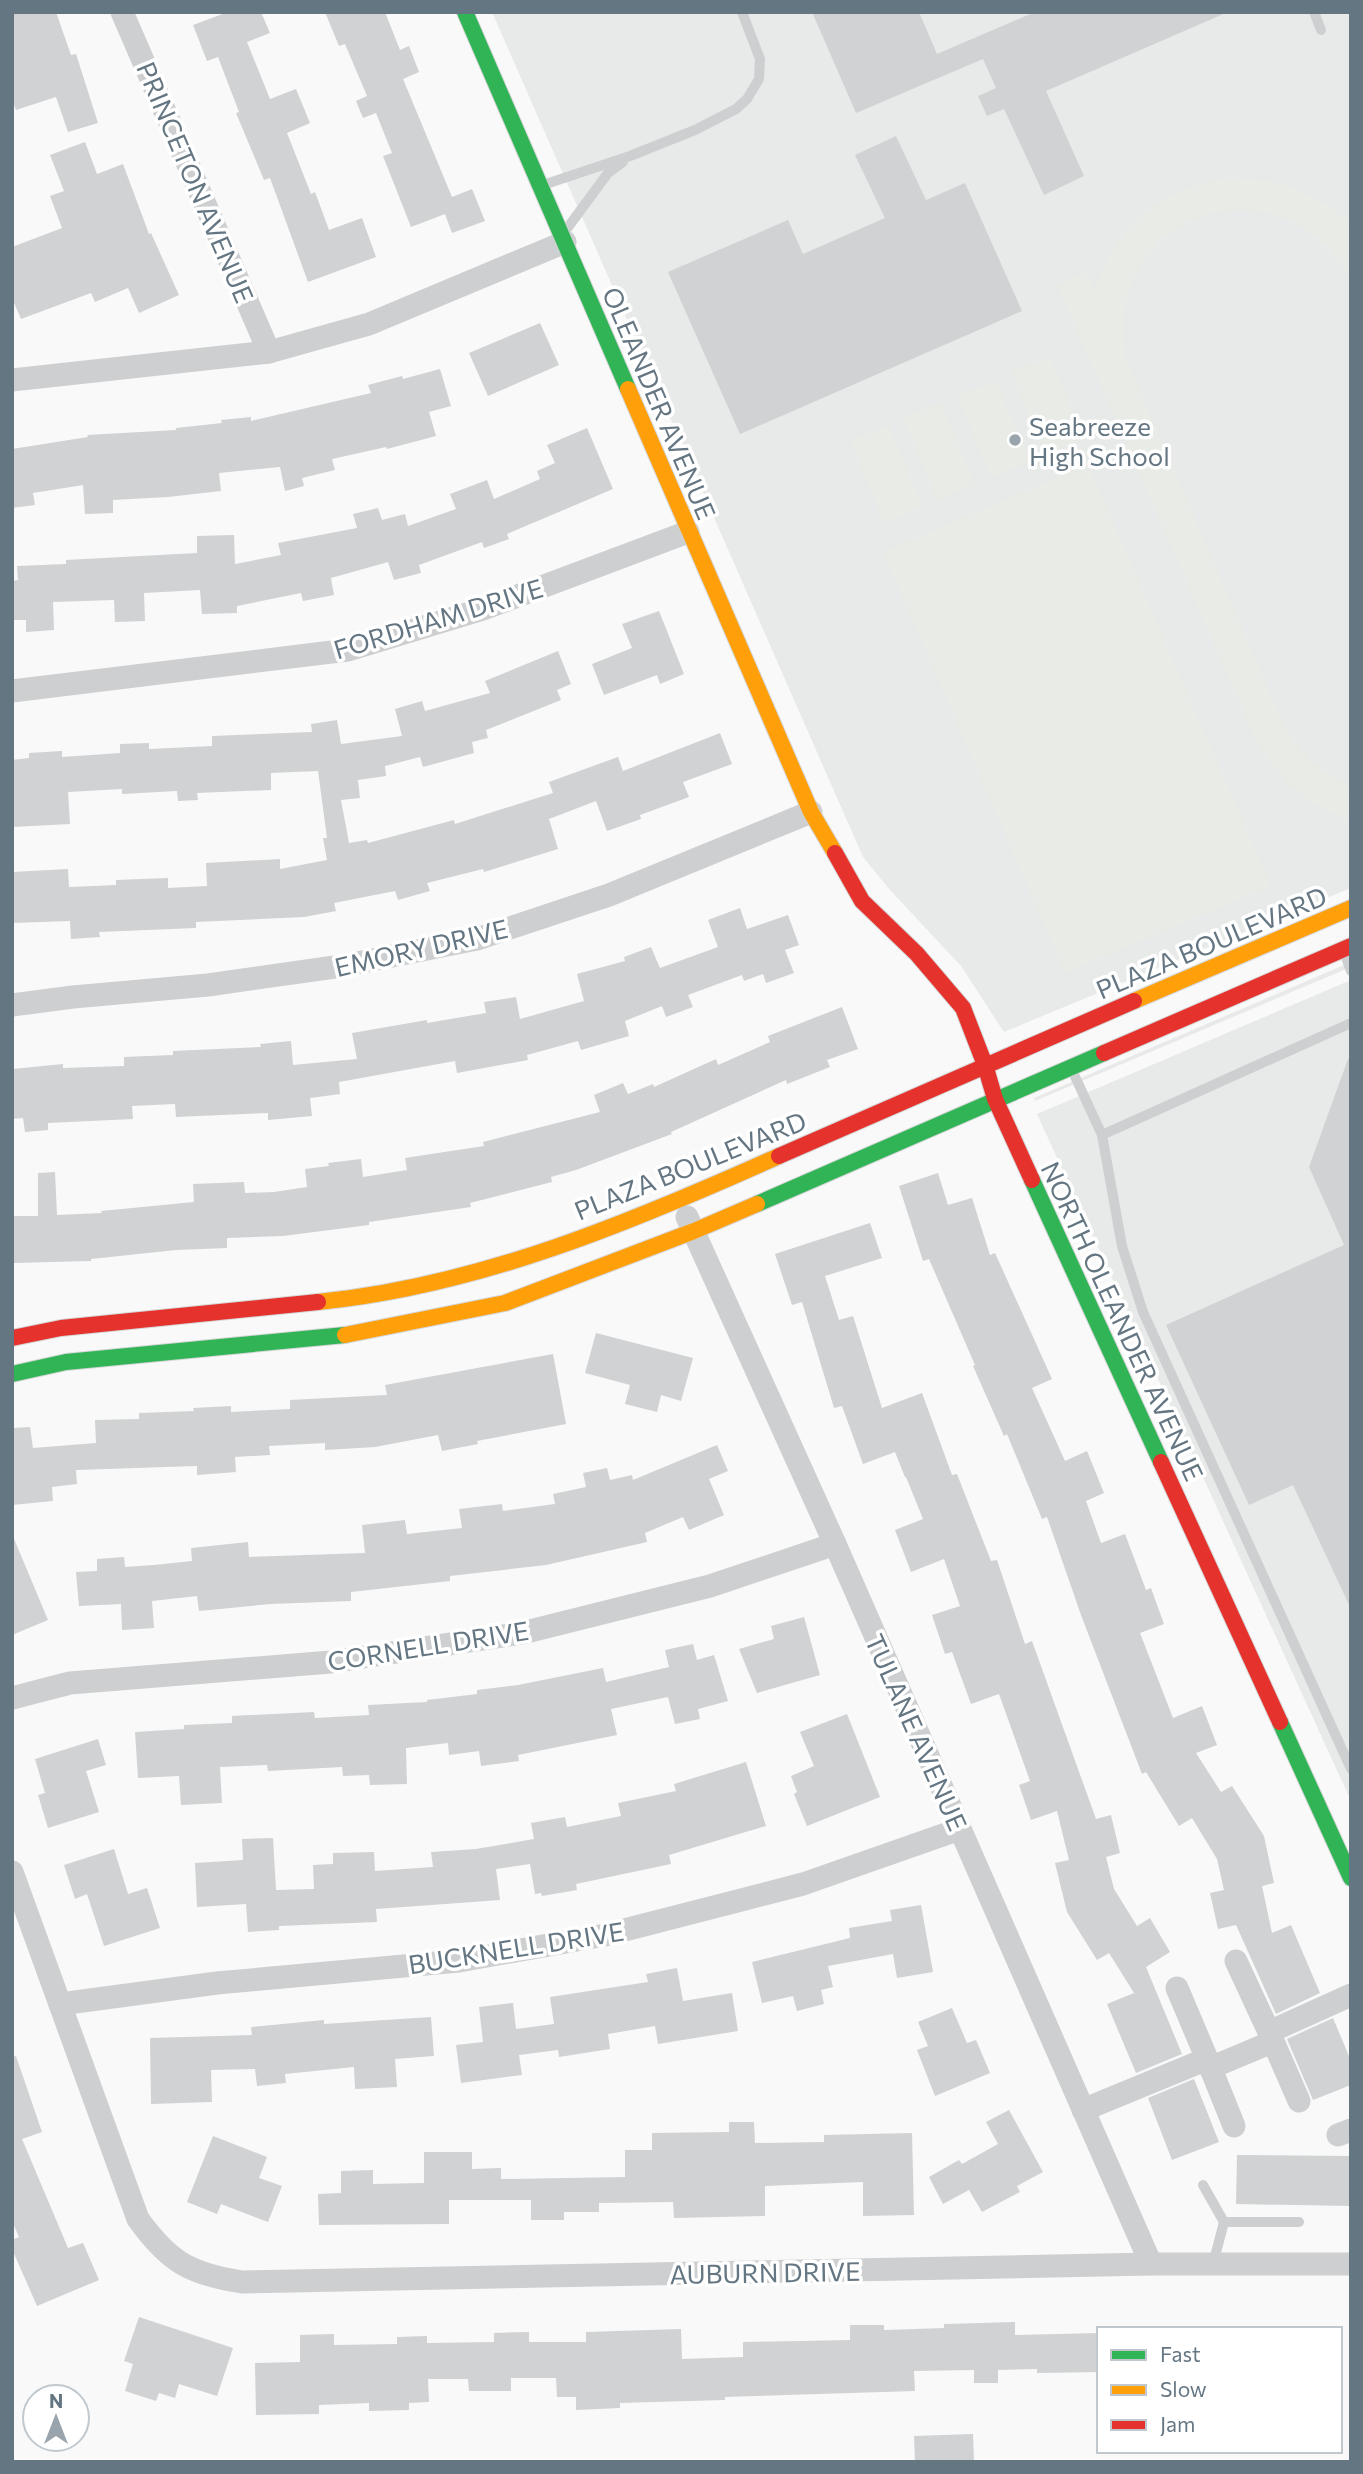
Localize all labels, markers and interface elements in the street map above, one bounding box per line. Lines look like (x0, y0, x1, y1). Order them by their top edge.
street label: PRINCETON AVENUE (131, 57, 261, 307)
street label: OLEANDER AVENUE (597, 282, 723, 524)
place label: Seabreeze High School (1029, 410, 1170, 471)
marker: Seabreeze High School (1007, 432, 1023, 448)
street label: FORDHAM DRIVE (330, 571, 546, 665)
street label: PLAZA BOULEVARD (1091, 879, 1331, 1005)
street label: EMORY DRIVE (331, 912, 511, 982)
street label: PLAZA BOULEVARD (570, 1104, 810, 1226)
street label: NORTH OLEANDER AVENUE (1035, 1157, 1211, 1485)
street label: CORNELL DRIVE (325, 1614, 531, 1676)
street label: TULANE AVENUE (860, 1629, 974, 1835)
street label: BUCKNELL DRIVE (406, 1915, 626, 1979)
street label: AUBURN DRIVE (669, 2255, 861, 2289)
legend (1097, 2327, 1342, 2453)
text: Fast (1160, 2341, 1201, 2366)
text: Slow (1160, 2376, 1207, 2401)
north arrow (21, 2383, 91, 2453)
text: N (49, 2389, 63, 2412)
text: Jam (1160, 2411, 1195, 2436)

